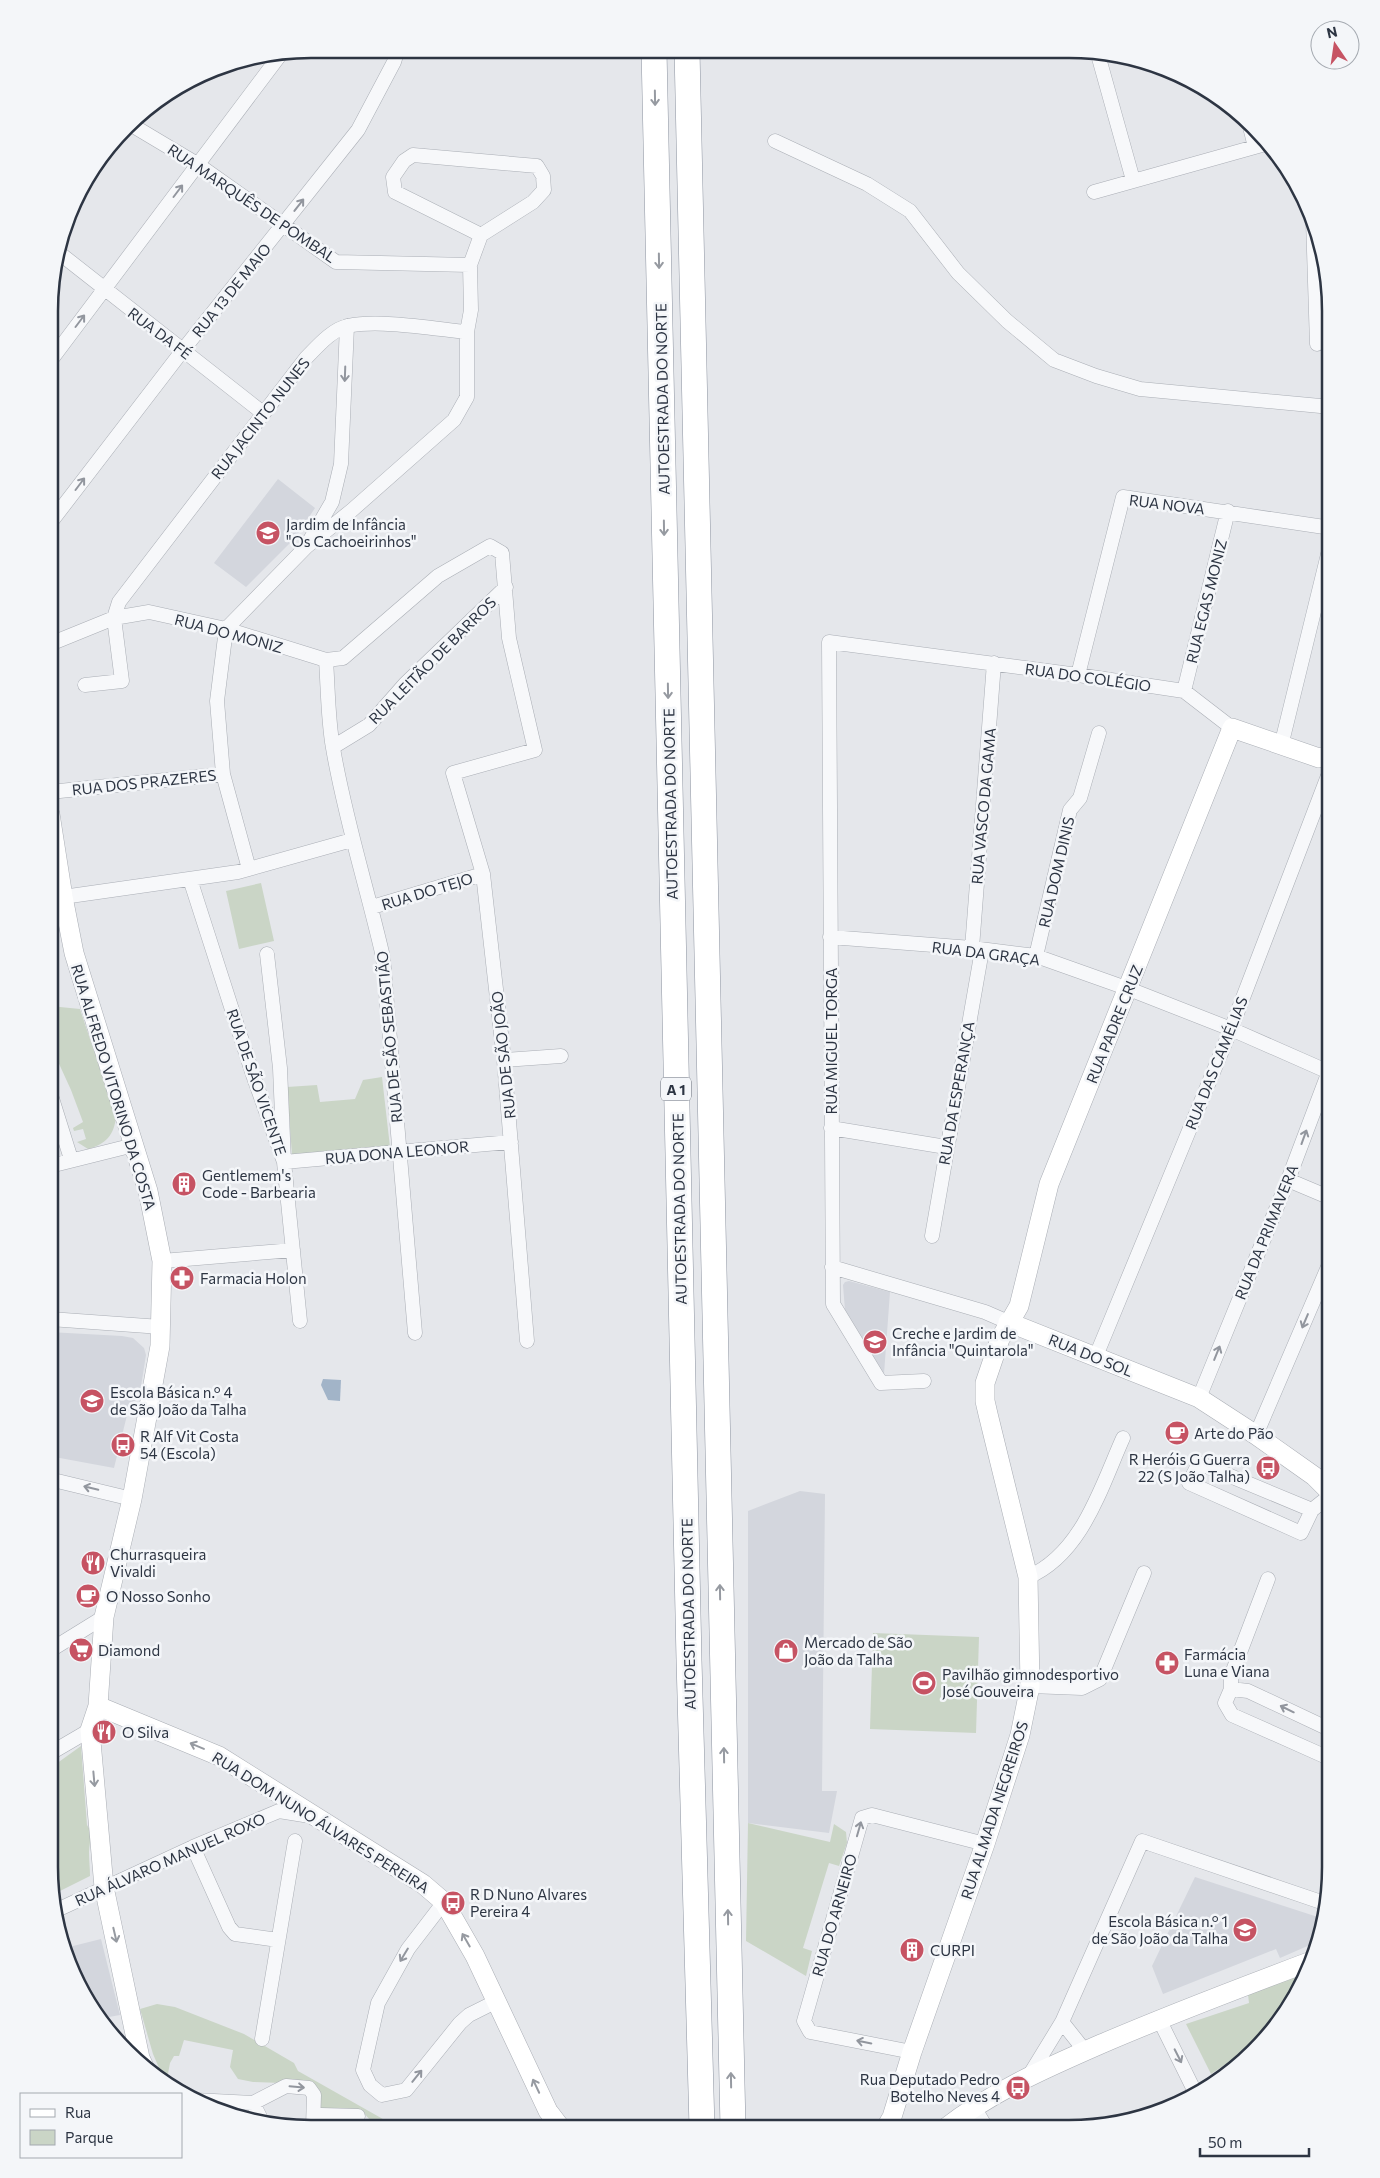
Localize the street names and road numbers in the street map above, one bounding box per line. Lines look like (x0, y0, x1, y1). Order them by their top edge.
street label: RUA MARQUÊS DE POMBAL (164, 139, 340, 266)
street label: RUA 13 DE MAIO (188, 240, 274, 340)
street label: RUA DA FÉ (125, 303, 196, 363)
street label: AUTOESTRADA DO NORTE (651, 303, 673, 495)
street label: RUA JACINTO NUNES (207, 354, 313, 482)
street label: RUA NOVA (1128, 490, 1206, 518)
street label: RUA EGAS MONIZ (1182, 537, 1230, 665)
street label: RUA LEITÃO DE BARROS (365, 593, 499, 727)
street label: RUA DO MONIZ (173, 610, 285, 656)
street label: RUA DO COLÉGIO (1024, 658, 1152, 695)
street label: AUTOESTRADA DO NORTE (659, 708, 681, 900)
street label: RUA VASCO DA GAMA (967, 727, 999, 885)
street label: RUA DOS PRAZERES (71, 765, 217, 799)
street label: RUA DOM DINIS (1034, 815, 1078, 929)
street label: RUA DO TEJO (379, 869, 475, 913)
street label: RUA DA GRAÇA (931, 937, 1041, 969)
street label: RUA DE SÃO SEBASTIÃO (373, 950, 405, 1124)
street label: RUA ALFREDO VITORINO DA COSTA (68, 962, 160, 1212)
street label: RUA PADRE CRUZ (1082, 962, 1146, 1086)
street label: RUA MIGUEL TORGA (822, 968, 840, 1114)
street label: RUA DE SÃO JOÃO (487, 990, 519, 1120)
street label: RUA DAS CAMÉLIAS (1180, 993, 1251, 1132)
street label: RUA DE SÃO VICENTE (223, 1006, 291, 1158)
street label: RUA DA ESPERANÇA (934, 1020, 978, 1166)
road number: A 1 (661, 1078, 691, 1100)
street label: AUTOESTRADA DO NORTE (668, 1113, 690, 1305)
street label: RUA DONA LEONOR (324, 1137, 470, 1167)
street label: RUA DA PRIMAVERA (1231, 1162, 1301, 1302)
street label: RUA DO SOL (1046, 1330, 1136, 1380)
street label: AUTOESTRADA DO NORTE (677, 1518, 699, 1710)
street label: RUA ALMADA NEGREIROS (957, 1718, 1031, 1901)
street label: RUA DOM NUNO ÁLVARES PEREIRA (209, 1747, 433, 1896)
street label: RUA ÁLVARO MANUEL ROXO (72, 1808, 268, 1909)
street label: RUA DO ARNEIRO (808, 1852, 860, 1978)

